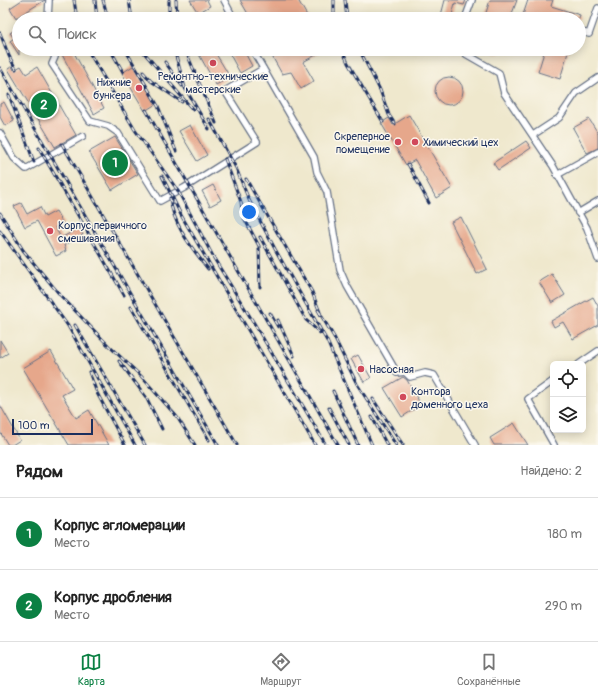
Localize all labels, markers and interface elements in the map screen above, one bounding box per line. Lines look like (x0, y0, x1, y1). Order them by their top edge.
search box (12, 12, 586, 56)
icon: search (26, 23, 48, 45)
text: Поиск (58, 25, 97, 44)
marker: Ремонтно-технические мастерские (208, 58, 218, 68)
place label: Ремонтно-технические мастерские (158, 70, 269, 96)
place label: Нижние бункера (93, 76, 132, 102)
marker: Нижние бункера (134, 83, 144, 93)
pin: 2 (31, 90, 57, 120)
place label: Скреперное помещение (334, 130, 391, 156)
place label: Химический цех (423, 136, 499, 149)
marker: Скреперное помещение (393, 137, 403, 147)
marker: Химический цех (410, 137, 420, 147)
pin: 1 (102, 148, 128, 178)
your location (239, 202, 259, 222)
place label: Корпус первичного смешивания (58, 219, 147, 245)
marker: Корпус первичного смешивания (45, 226, 55, 236)
map controls (550, 361, 586, 433)
button: locate (550, 361, 586, 397)
place label: Насосная (369, 363, 414, 376)
marker: Насосная (356, 364, 366, 374)
place label: Контора доменного цеха (411, 385, 488, 411)
marker: Контора доменного цеха (398, 392, 408, 402)
button: layers (550, 397, 586, 433)
scale bar (12, 417, 93, 436)
text: 100 m (18, 419, 49, 432)
text: Рядом (16, 461, 63, 482)
text: Найдено: 2 (520, 463, 582, 479)
text: Корпус агломерации (54, 516, 185, 535)
text: 1 (26, 526, 32, 542)
text: 180 m (547, 526, 582, 542)
text: Место (54, 535, 90, 551)
text: Корпус дробления (54, 588, 172, 607)
text: 2 (25, 598, 33, 614)
text: 290 m (545, 598, 582, 614)
text: Место (54, 607, 90, 623)
tab: Карта (78, 651, 105, 688)
tab: Маршрут (260, 651, 302, 688)
tab: Сохранённые (457, 651, 520, 688)

